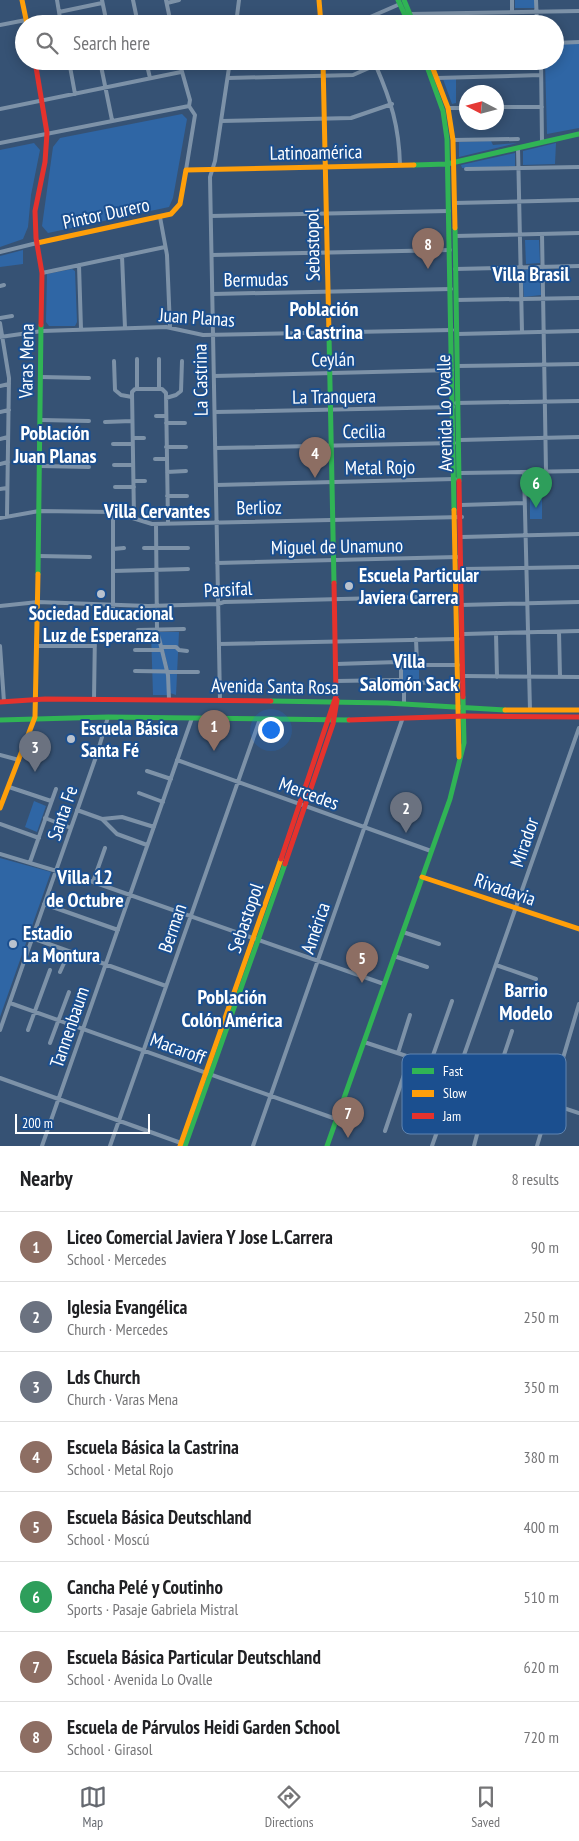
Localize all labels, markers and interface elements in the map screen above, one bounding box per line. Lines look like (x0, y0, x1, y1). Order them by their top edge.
search box (15, 15, 564, 70)
icon: search (33, 29, 61, 57)
text: Search here (73, 31, 150, 55)
north arrow (459, 85, 504, 130)
street label: Latinoamérica (269, 139, 363, 165)
street label: Pintor Durero (60, 192, 152, 234)
street label: Sebastopol (299, 208, 325, 281)
pin: 8 (412, 228, 444, 269)
district label: Villa Brasil (492, 261, 570, 287)
street label: Bermudas (223, 266, 289, 292)
district label: Población La Castrina (285, 296, 363, 345)
street label: Juan Planas (157, 302, 236, 332)
street label: Varas Mena (13, 323, 39, 400)
street label: La Castrina (187, 344, 213, 416)
street label: Ceylán (311, 347, 355, 371)
street label: Avenida Lo Ovalle (431, 354, 457, 472)
street label: La Tranquera (292, 383, 376, 409)
street label: Cecilia (342, 419, 386, 443)
district label: Población Juan Planas (13, 420, 96, 469)
pin: 4 (299, 437, 331, 478)
street label: Metal Rojo (345, 454, 415, 480)
pin: 6 (520, 467, 552, 508)
street label: Berlioz (236, 495, 282, 519)
district label: Villa Cervantes (103, 498, 210, 524)
street label: Miguel de Unamuno (271, 533, 403, 559)
place label: Escuela Particular Javiera Carrera (358, 563, 479, 609)
street label: Parsifal (203, 576, 253, 602)
marker: Escuela Particular Javiera Carrera (343, 580, 355, 592)
marker: Sociedad Educacional Luz de Esperanza (95, 588, 107, 600)
place label: Sociedad Educacional Luz de Esperanza (29, 601, 174, 647)
district label: Villa Salomón Sack (360, 648, 459, 697)
street label: Avenida Santa Rosa (211, 673, 339, 699)
pin: 1 (198, 710, 230, 751)
place label: Escuela Básica Santa Fé (81, 716, 178, 762)
your location (258, 717, 284, 743)
pin: 3 (19, 731, 51, 772)
marker: Escuela Básica Santa Fé (65, 733, 77, 745)
street label: Mercedes (276, 771, 342, 815)
street label: Santa Fe (41, 782, 83, 844)
pin: 2 (390, 792, 422, 833)
street label: Mirador (504, 813, 544, 870)
district label: Villa 12 de Octubre (46, 864, 124, 913)
street label: Rivadavia (471, 867, 539, 911)
street label: Sebastopol (222, 879, 268, 956)
street label: América (295, 899, 335, 957)
street label: Berman (152, 900, 192, 956)
place label: Estadio La Montura (23, 921, 100, 967)
marker: Estadio La Montura (7, 938, 19, 950)
pin: 5 (346, 942, 378, 983)
district label: Barrio Modelo (499, 977, 553, 1026)
street label: Tannenbaum (44, 983, 94, 1071)
district label: Población Colón América (181, 984, 283, 1033)
street label: Macaroff (147, 1027, 210, 1069)
legend (402, 1054, 566, 1134)
text: Fast (443, 1062, 463, 1080)
text: Slow (443, 1084, 467, 1102)
pin: 7 (332, 1097, 364, 1138)
text: Jam (442, 1107, 461, 1125)
scale bar (15, 1111, 150, 1134)
text: 200 m (22, 1114, 53, 1132)
text: Nearby (20, 1165, 73, 1192)
text: 8 results (512, 1169, 559, 1189)
text: Liceo Comercial Javiera Y Jose L.Carrera (67, 1225, 333, 1249)
text: 1 (32, 1237, 40, 1257)
text: 90 m (531, 1237, 559, 1257)
text: School · Mercedes (67, 1249, 167, 1269)
text: Iglesia Evangélica (67, 1295, 187, 1319)
text: 2 (32, 1307, 40, 1327)
text: 250 m (524, 1307, 559, 1327)
text: Church · Mercedes (67, 1319, 168, 1339)
text: Lds Church (67, 1365, 140, 1389)
text: 3 (32, 1377, 40, 1397)
text: 350 m (524, 1377, 559, 1397)
text: Church · Varas Mena (67, 1389, 178, 1409)
text: Escuela Básica la Castrina (67, 1435, 239, 1459)
text: 4 (32, 1447, 40, 1467)
text: 380 m (524, 1447, 559, 1467)
text: School · Metal Rojo (67, 1459, 173, 1479)
text: Escuela Básica Deutschland (67, 1505, 252, 1529)
text: 5 (32, 1517, 40, 1537)
text: 400 m (524, 1517, 559, 1537)
text: School · Moscú (67, 1529, 149, 1549)
text: Cancha Pelé y Coutinho (67, 1575, 223, 1599)
text: 6 (32, 1587, 40, 1607)
text: 510 m (524, 1587, 559, 1607)
text: Sports · Pasaje Gabriela Mistral (67, 1599, 238, 1619)
text: Escuela Básica Particular Deutschland (67, 1645, 321, 1669)
text: 7 (32, 1657, 40, 1677)
text: 620 m (524, 1657, 559, 1677)
text: School · Avenida Lo Ovalle (67, 1669, 213, 1689)
text: Escuela de Párvulos Heidi Garden School (67, 1715, 340, 1739)
text: 8 (32, 1727, 40, 1747)
text: 720 m (524, 1727, 559, 1747)
text: School · Girasol (67, 1739, 153, 1759)
tab: Map (79, 1783, 107, 1831)
tab: Directions (265, 1783, 313, 1831)
tab: Saved (471, 1783, 500, 1831)

